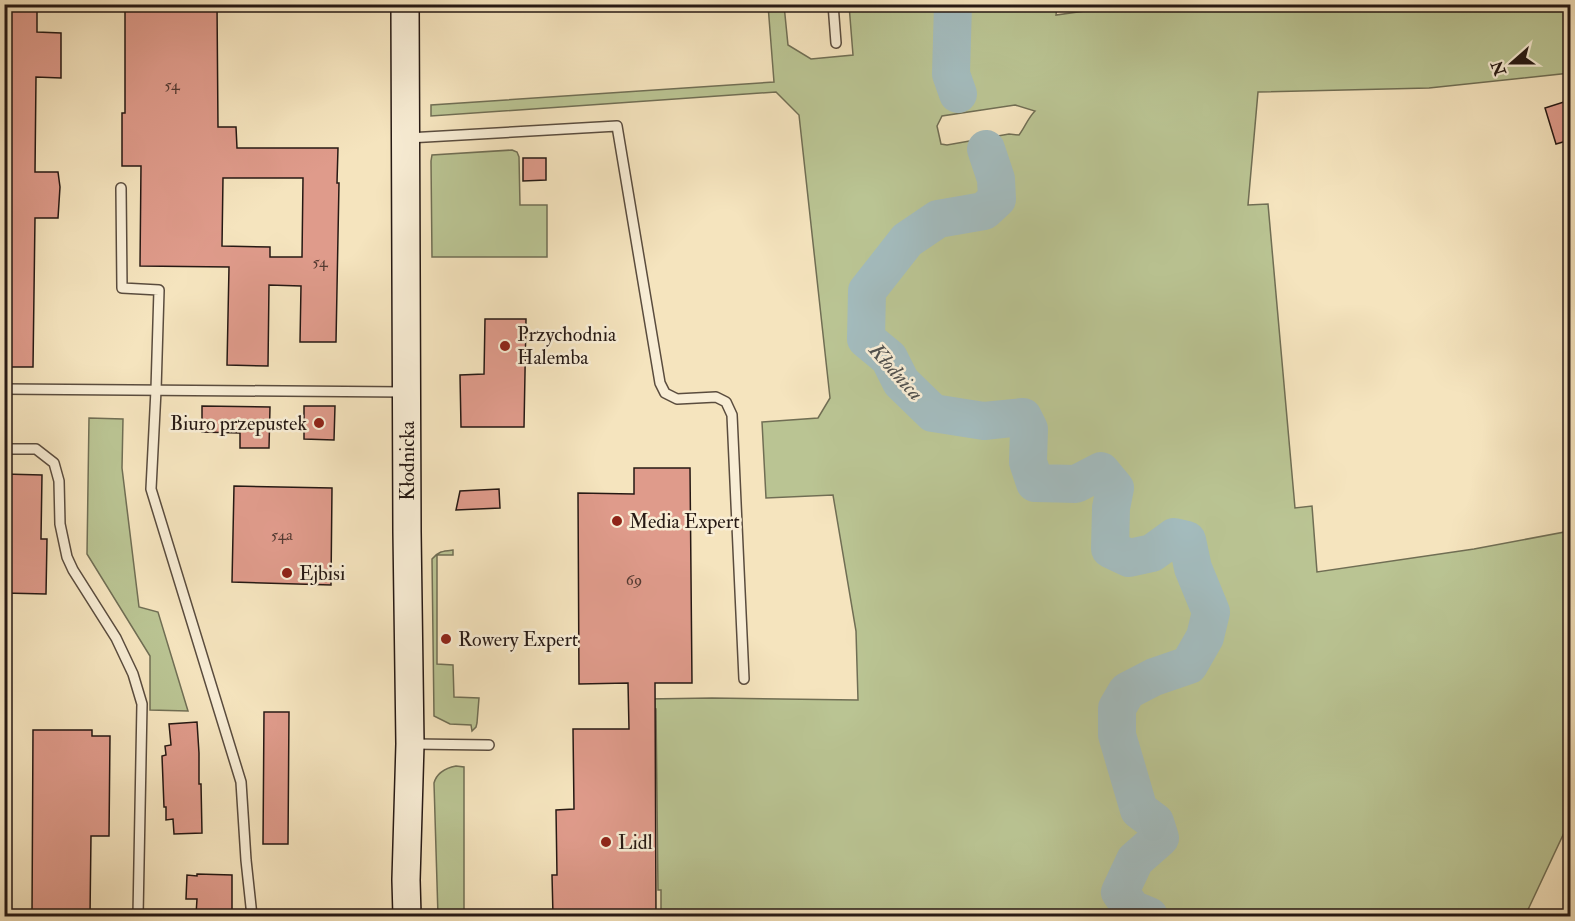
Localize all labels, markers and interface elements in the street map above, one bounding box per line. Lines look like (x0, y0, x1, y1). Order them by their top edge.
north arrow (1482, 33, 1542, 93)
text: N (1487, 57, 1511, 79)
house number: 54 (164, 75, 181, 95)
house number: 54 (312, 252, 329, 272)
place label: Przychodnia Halemba (517, 322, 617, 370)
water label: Kłodnica (862, 337, 929, 407)
marker: Przychodnia Halemba (498, 339, 512, 353)
place label: Biuro przepustek (170, 411, 307, 437)
marker: Biuro przepustek (312, 416, 326, 430)
street label: Kłodnicka (395, 420, 420, 501)
place label: Media Expert (629, 509, 740, 535)
marker: Media Expert (610, 514, 624, 528)
house number: 54a (271, 525, 293, 545)
place label: Ejbisi (299, 561, 345, 586)
marker: Ejbisi (280, 566, 294, 580)
house number: 69 (626, 570, 642, 590)
place label: Rowery Expert (458, 627, 579, 653)
marker: Rowery Expert (439, 632, 453, 646)
place label: Lidl (618, 830, 653, 855)
marker: Lidl (599, 835, 613, 849)

